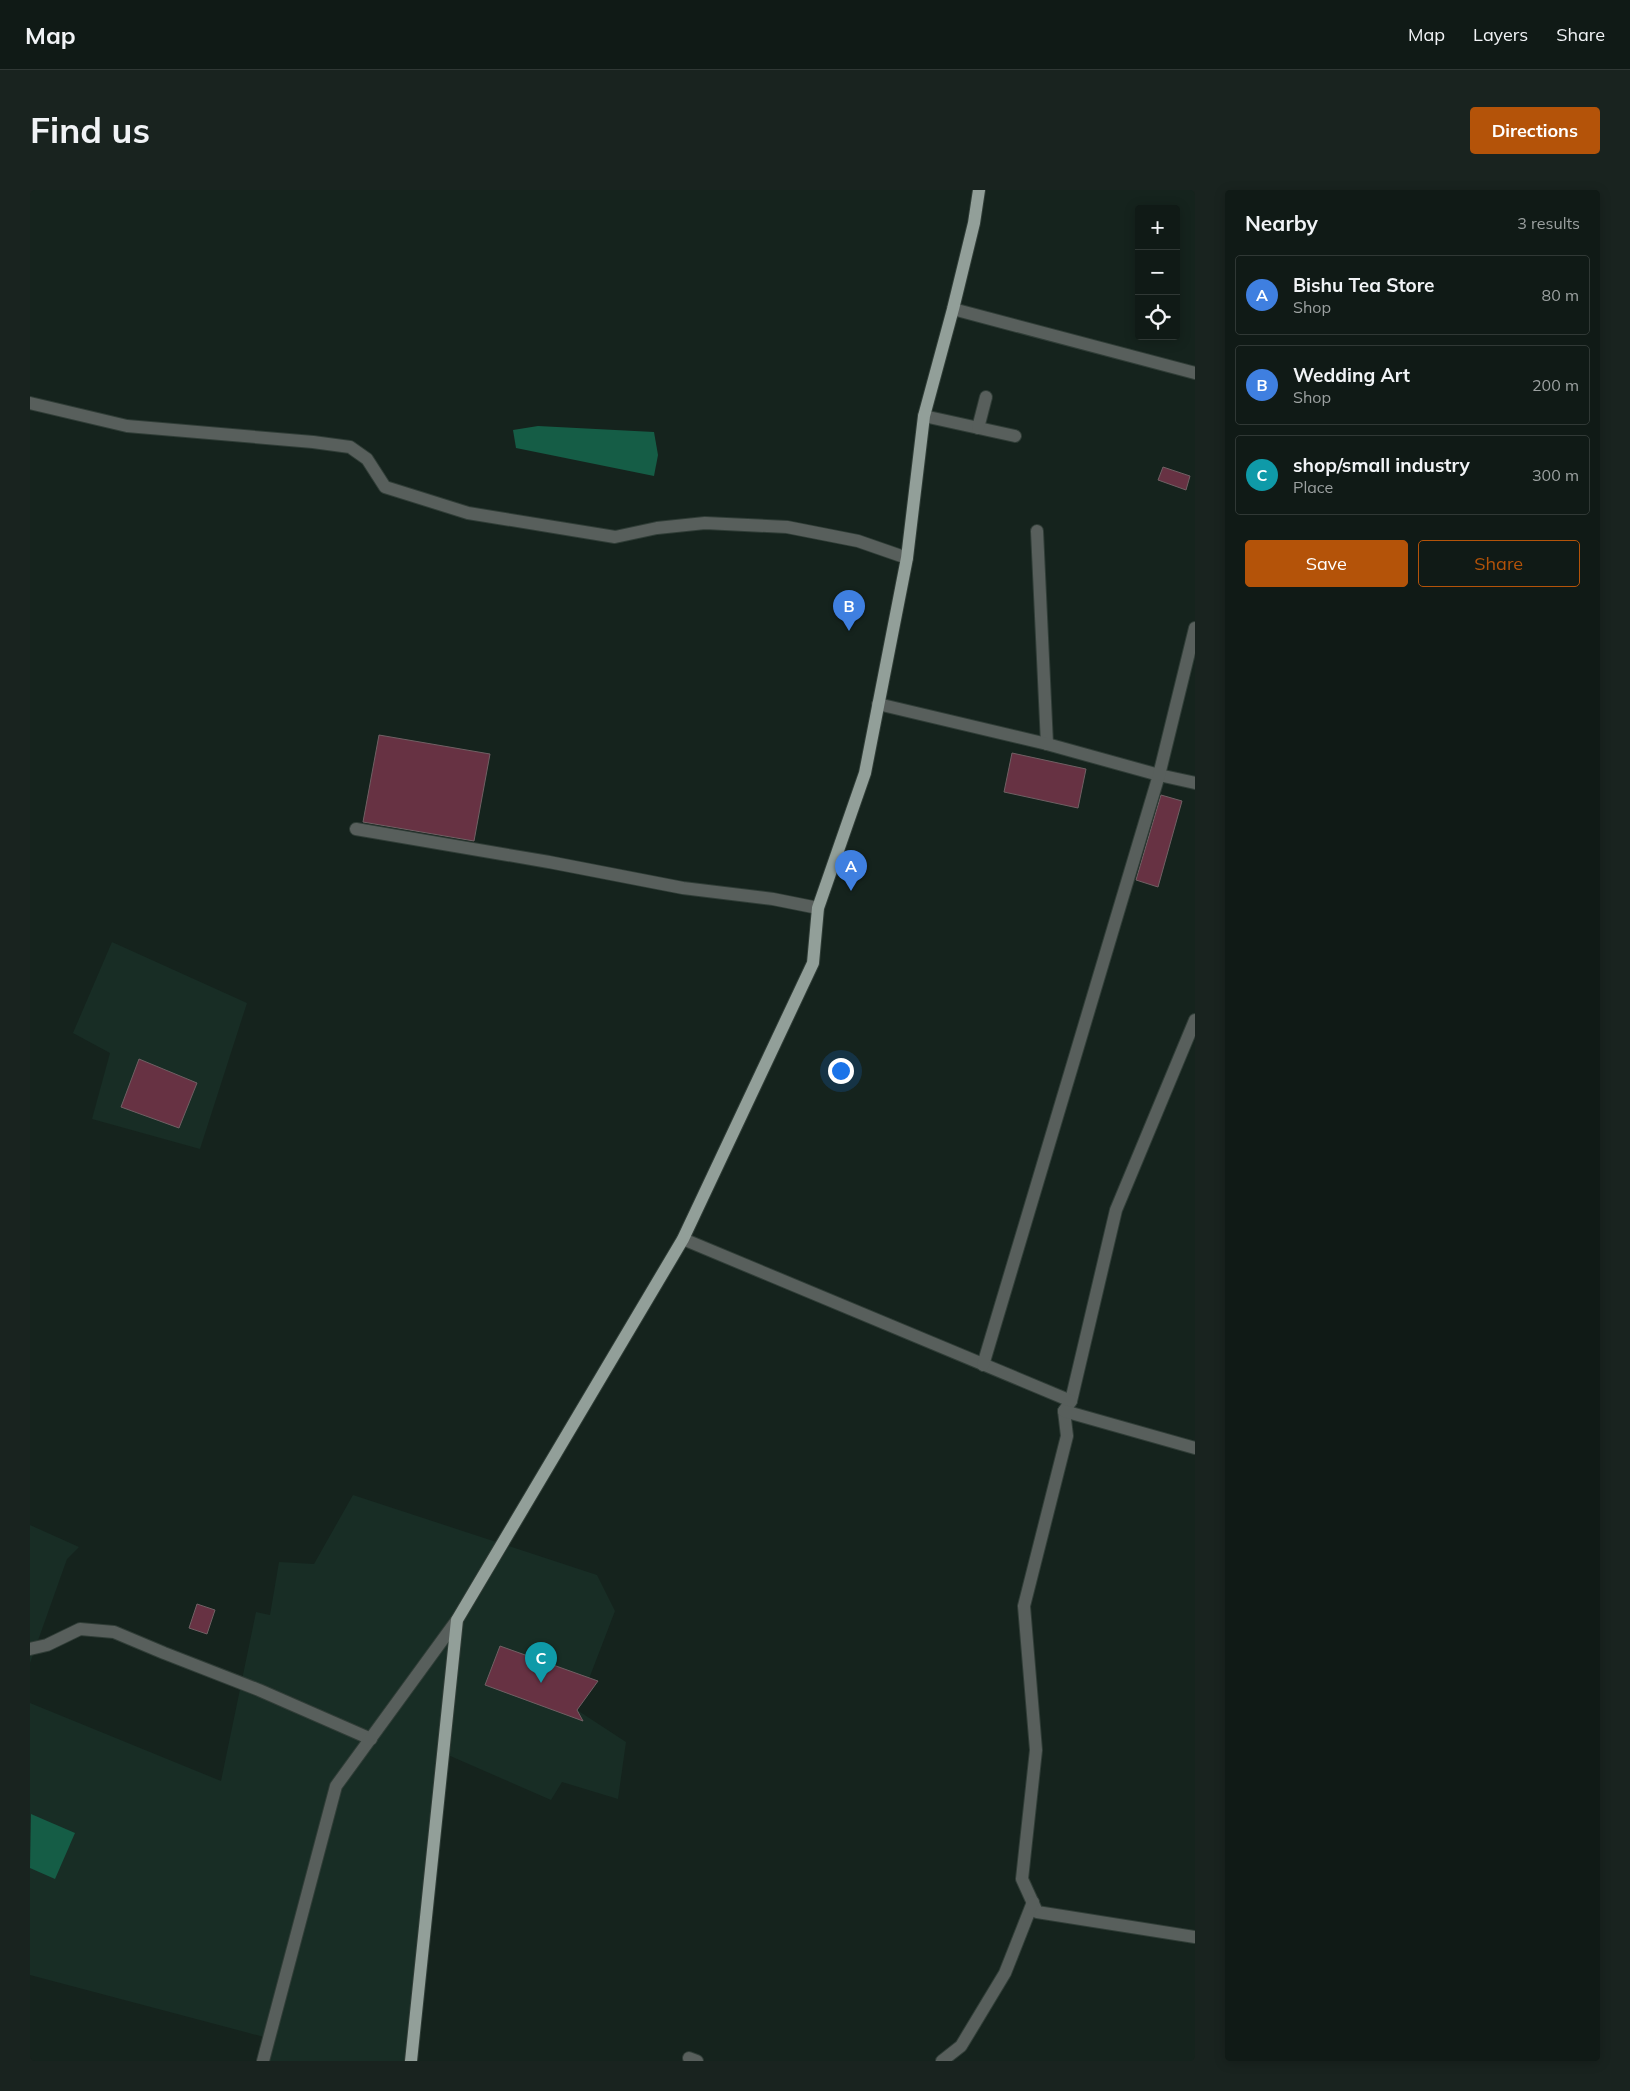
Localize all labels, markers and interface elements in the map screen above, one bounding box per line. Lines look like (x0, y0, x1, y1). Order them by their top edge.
text: Map (25, 20, 76, 50)
text: Map (1408, 23, 1445, 46)
text: Layers (1473, 23, 1528, 46)
text: Share (1556, 23, 1605, 46)
button: Directions (1470, 107, 1600, 154)
text: Find us (30, 108, 150, 152)
map controls (1135, 205, 1180, 340)
button: + (1135, 205, 1180, 250)
text: Nearby (1245, 210, 1318, 236)
text: 3 results (1517, 213, 1580, 233)
button: − (1135, 250, 1180, 295)
text: Bishu Tea Store (1293, 273, 1435, 297)
text: A (1256, 285, 1268, 305)
text: 80 m (1542, 285, 1579, 305)
button: locate (1135, 295, 1180, 340)
text: Shop (1293, 297, 1331, 317)
text: Wedding Art (1293, 363, 1410, 387)
text: B (1256, 375, 1268, 395)
text: 200 m (1532, 375, 1579, 395)
text: Shop (1293, 387, 1331, 407)
text: shop/small industry (1293, 453, 1470, 477)
text: C (1257, 465, 1267, 485)
text: 300 m (1532, 465, 1579, 485)
text: Place (1293, 477, 1333, 497)
button: Save (1245, 540, 1408, 587)
button: Share (1418, 540, 1580, 587)
pin: B (833, 590, 865, 631)
pin: A (835, 850, 867, 891)
your location (828, 1058, 854, 1084)
pin: C (525, 1642, 557, 1683)

